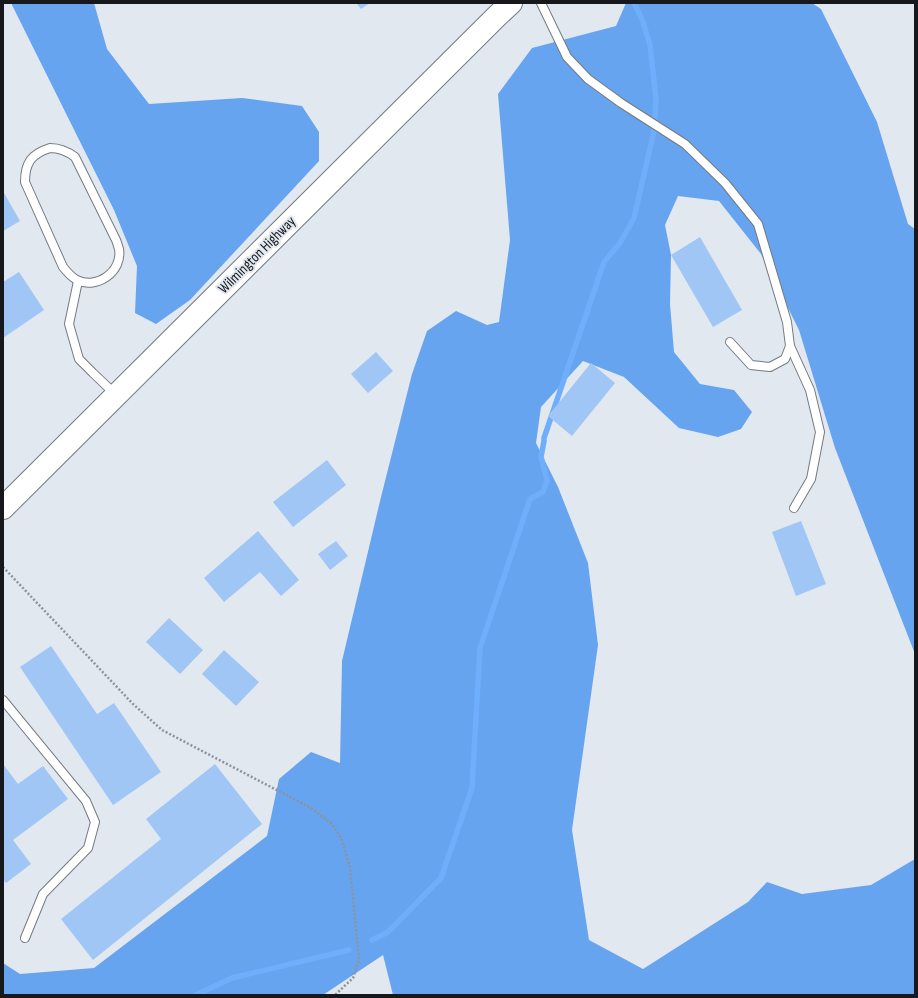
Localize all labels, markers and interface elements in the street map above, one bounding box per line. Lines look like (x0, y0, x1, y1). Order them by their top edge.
street label: Wilmington Highway (214, 212, 300, 298)

